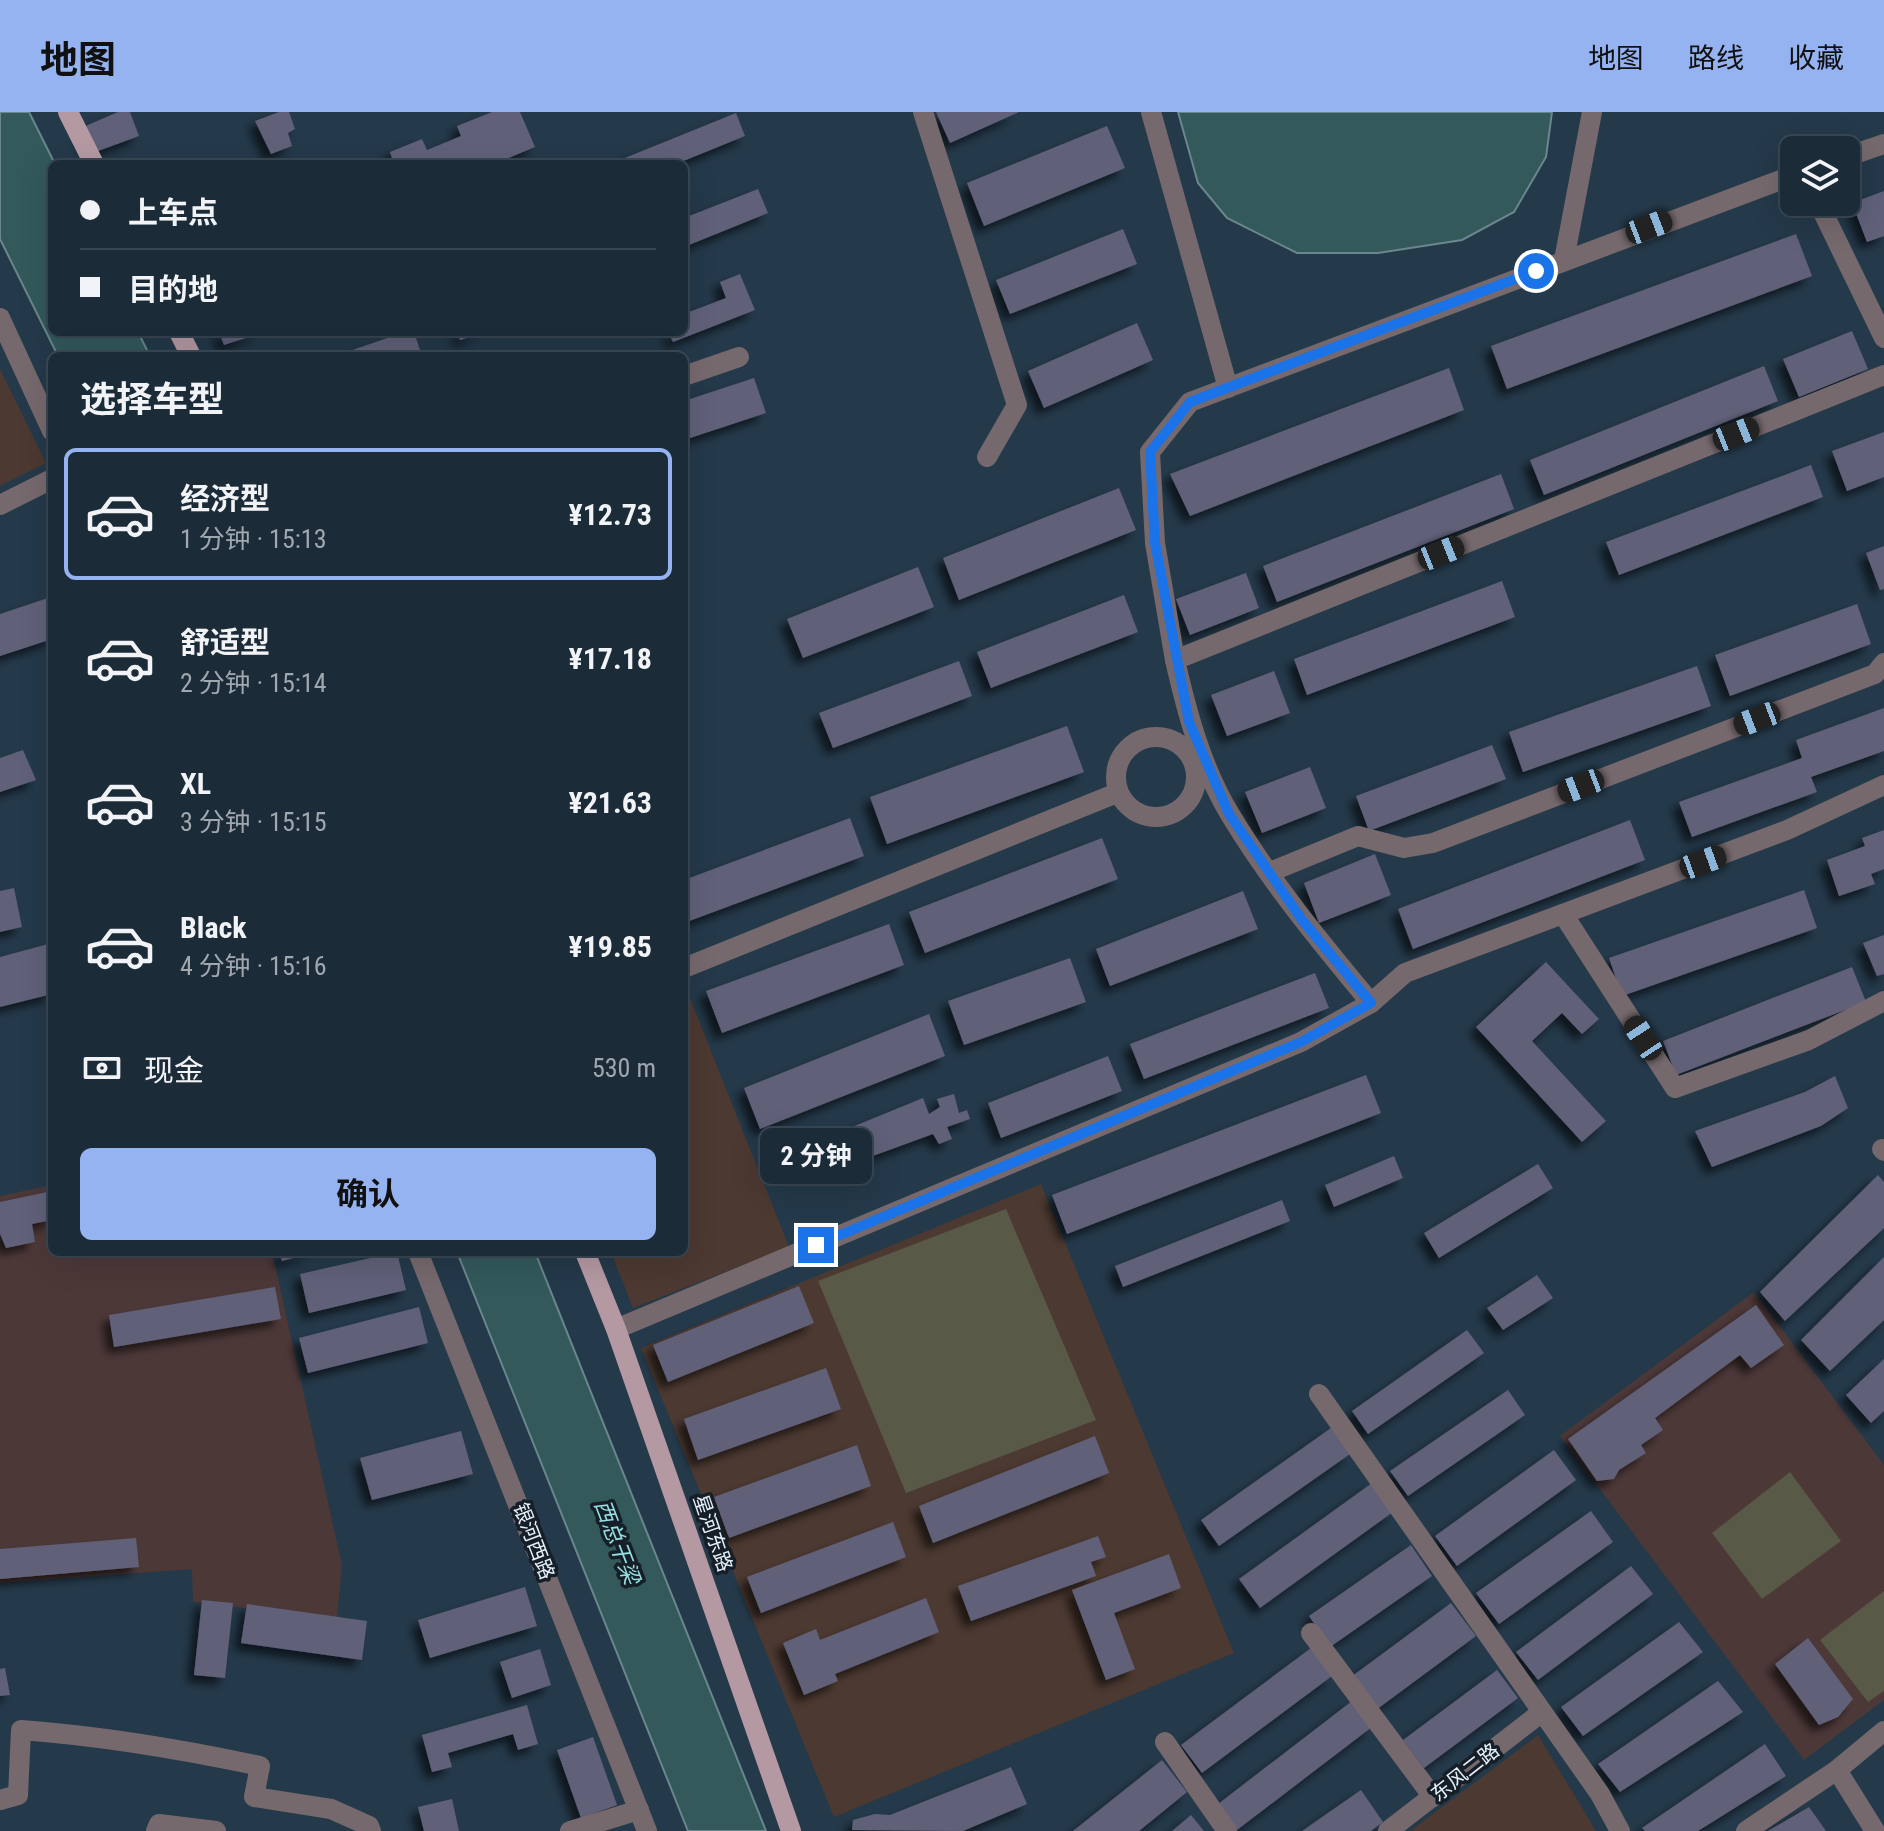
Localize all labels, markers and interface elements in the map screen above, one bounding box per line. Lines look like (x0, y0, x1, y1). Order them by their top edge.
text: 地图 (40, 38, 116, 82)
text: 地图 (1588, 42, 1644, 75)
text: 路线 (1688, 42, 1744, 75)
text: 收藏 (1788, 42, 1844, 75)
map controls (1780, 136, 1860, 216)
button: layers (1780, 136, 1860, 216)
text: 上车点 (128, 195, 218, 230)
car (1622, 207, 1676, 247)
route start (1518, 253, 1554, 289)
text: 目的地 (128, 272, 218, 307)
text: 选择车型 (80, 379, 224, 421)
car (1709, 414, 1763, 454)
icon: car (84, 478, 156, 550)
text: 经济型 (180, 481, 270, 516)
text: ¥12.73 (568, 497, 652, 532)
text: 1 分钟 · 15:13 (180, 524, 326, 554)
car (1414, 533, 1468, 573)
icon: car (84, 622, 156, 694)
text: 舒适型 (180, 625, 270, 660)
text: ¥17.18 (568, 641, 652, 676)
text: 2 分钟 · 15:14 (180, 668, 326, 698)
car (1730, 699, 1784, 739)
icon: car (84, 766, 156, 838)
text: XL (180, 766, 211, 801)
car (1554, 766, 1608, 806)
text: ¥21.63 (568, 785, 652, 820)
text: 3 分钟 · 15:15 (180, 807, 326, 837)
car (1676, 843, 1730, 881)
icon: car (84, 910, 156, 982)
text: Black (180, 910, 247, 945)
text: ¥19.85 (568, 929, 652, 964)
text: 4 分钟 · 15:16 (180, 951, 326, 981)
car (1620, 1011, 1666, 1065)
icon: cash (80, 1046, 124, 1090)
text: 现金 (144, 1053, 204, 1088)
text: 530 m (592, 1053, 656, 1083)
callout: 2 分钟 (760, 1129, 872, 1185)
text: 2 分钟 (780, 1141, 852, 1171)
button: 确认 (80, 1148, 656, 1240)
route end (798, 1227, 834, 1263)
street label: 星河东路 (689, 1491, 737, 1575)
water label: 西总干梁 (590, 1496, 645, 1589)
street label: 银河西路 (508, 1499, 560, 1583)
street label: 东风二路 (1426, 1738, 1504, 1806)

